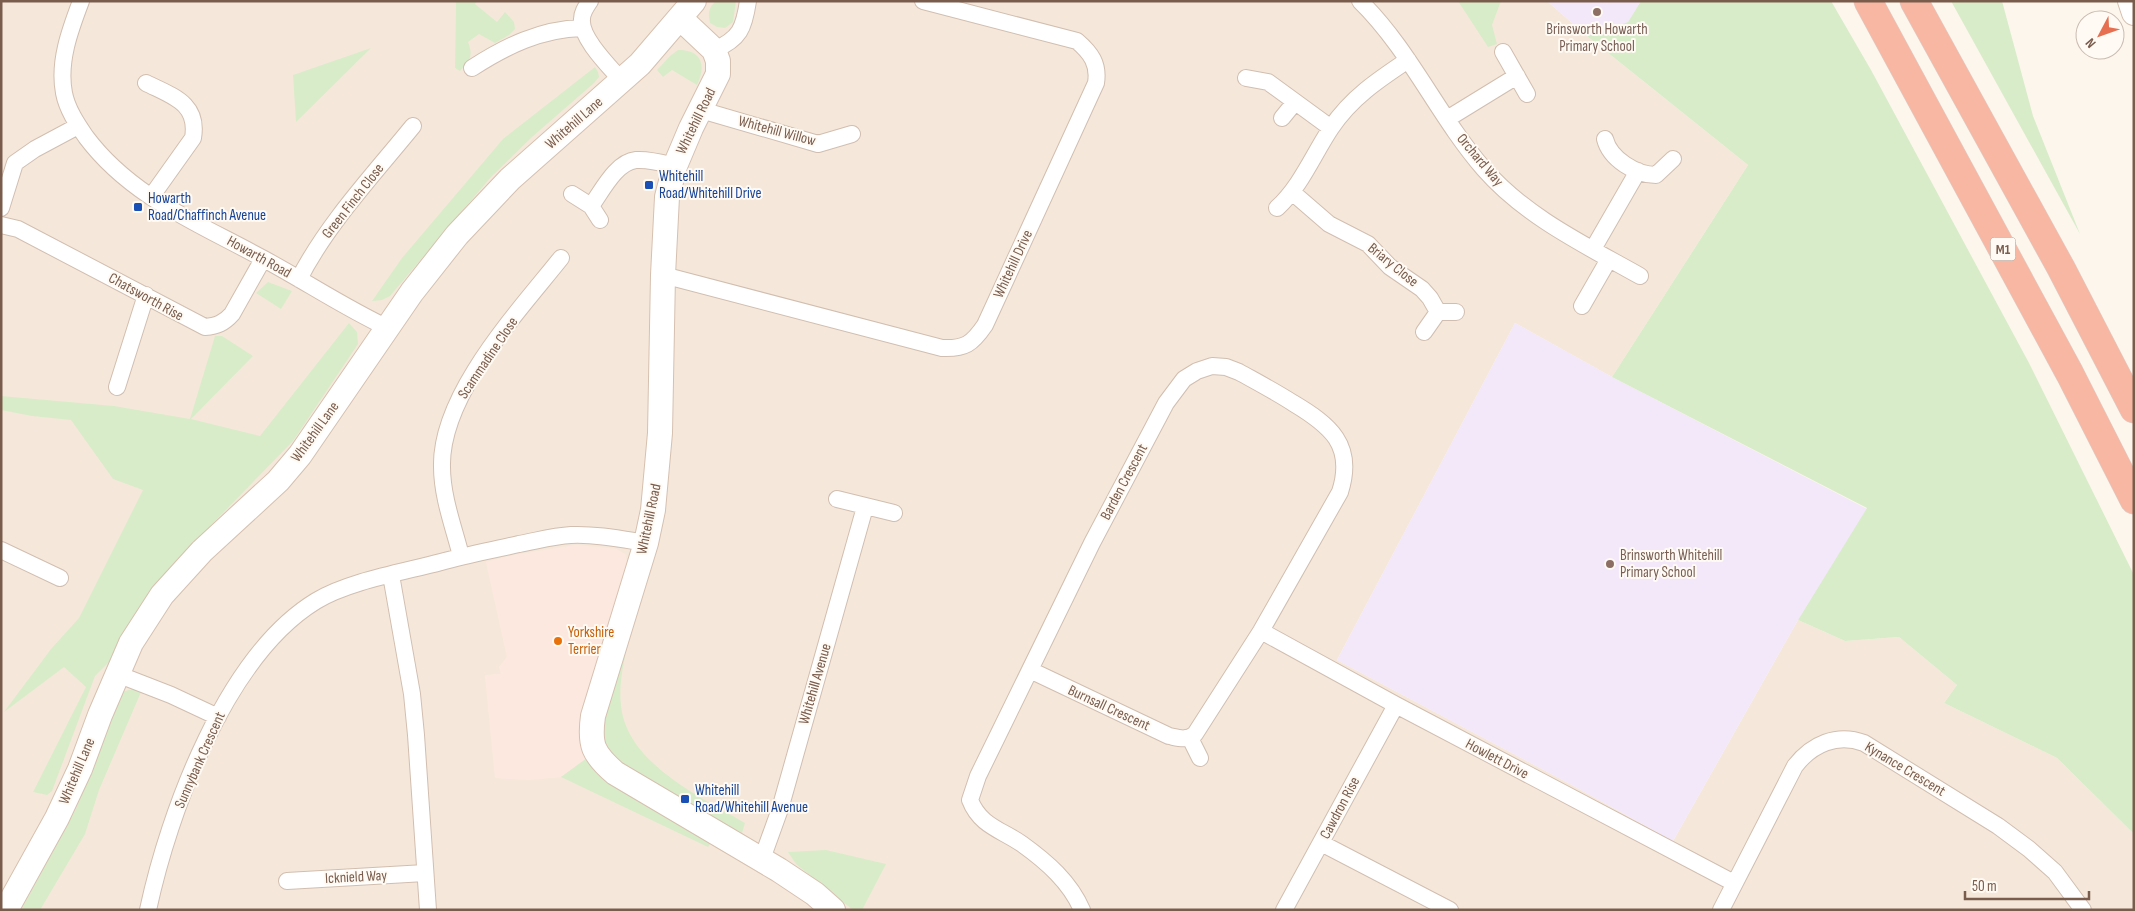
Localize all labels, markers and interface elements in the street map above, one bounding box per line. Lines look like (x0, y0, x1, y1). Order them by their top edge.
marker: Brinsworth Howarth Primary School (1591, 6, 1603, 18)
north arrow (2075, 10, 2125, 60)
place label: Brinsworth Howarth Primary School (1546, 20, 1648, 56)
text: N (2082, 35, 2099, 52)
street label: Whitehill Road (672, 85, 720, 157)
street label: Whitehill Lane (541, 93, 607, 153)
street label: Whitehill Willow (736, 112, 818, 151)
street label: Orchard Way (1452, 130, 1508, 190)
street label: Green Finch Close (318, 160, 388, 242)
place label: Whitehill Road/Whitehill Drive (659, 167, 762, 203)
marker: Whitehill Road/Whitehill Drive (643, 179, 655, 191)
place label: Howarth Road/Chaffinch Avenue (148, 189, 266, 225)
marker: Howarth Road/Chaffinch Avenue (132, 201, 144, 213)
street label: Whitehill Drive (989, 227, 1037, 301)
street label: Howarth Road (224, 232, 294, 282)
road number: M1 (1990, 238, 2016, 260)
street label: Briary Close (1364, 239, 1422, 291)
street label: Chatsworth Rise (105, 269, 187, 325)
street label: Scammadine Close (454, 313, 522, 403)
street label: Whitehill Lane (287, 398, 343, 466)
street label: Barden Crescent (1096, 440, 1152, 523)
street label: Whitehill Road (632, 482, 666, 556)
place label: Brinsworth Whitehill Primary School (1620, 546, 1722, 582)
marker: Brinsworth Whitehill Primary School (1604, 558, 1616, 570)
place label: Yorkshire Terrier (568, 623, 614, 659)
marker: Yorkshire Terrier (552, 635, 564, 647)
street label: Whitehill Avenue (794, 641, 836, 727)
street label: Burnsall Crescent (1065, 681, 1153, 735)
street label: Sunnybank Crescent (170, 708, 230, 811)
street label: Howlett Drive (1462, 734, 1532, 784)
street label: Whitehill Lane (54, 735, 100, 807)
street label: Kynance Crescent (1861, 737, 1949, 801)
street label: Cawdron Rise (1316, 774, 1364, 842)
place label: Whitehill Road/Whitehill Avenue (695, 781, 808, 817)
marker: Whitehill Road/Whitehill Avenue (679, 793, 691, 805)
street label: Icknield Way (324, 866, 388, 888)
scale bar (1965, 868, 2089, 900)
text: 50 m (1972, 877, 1997, 896)

